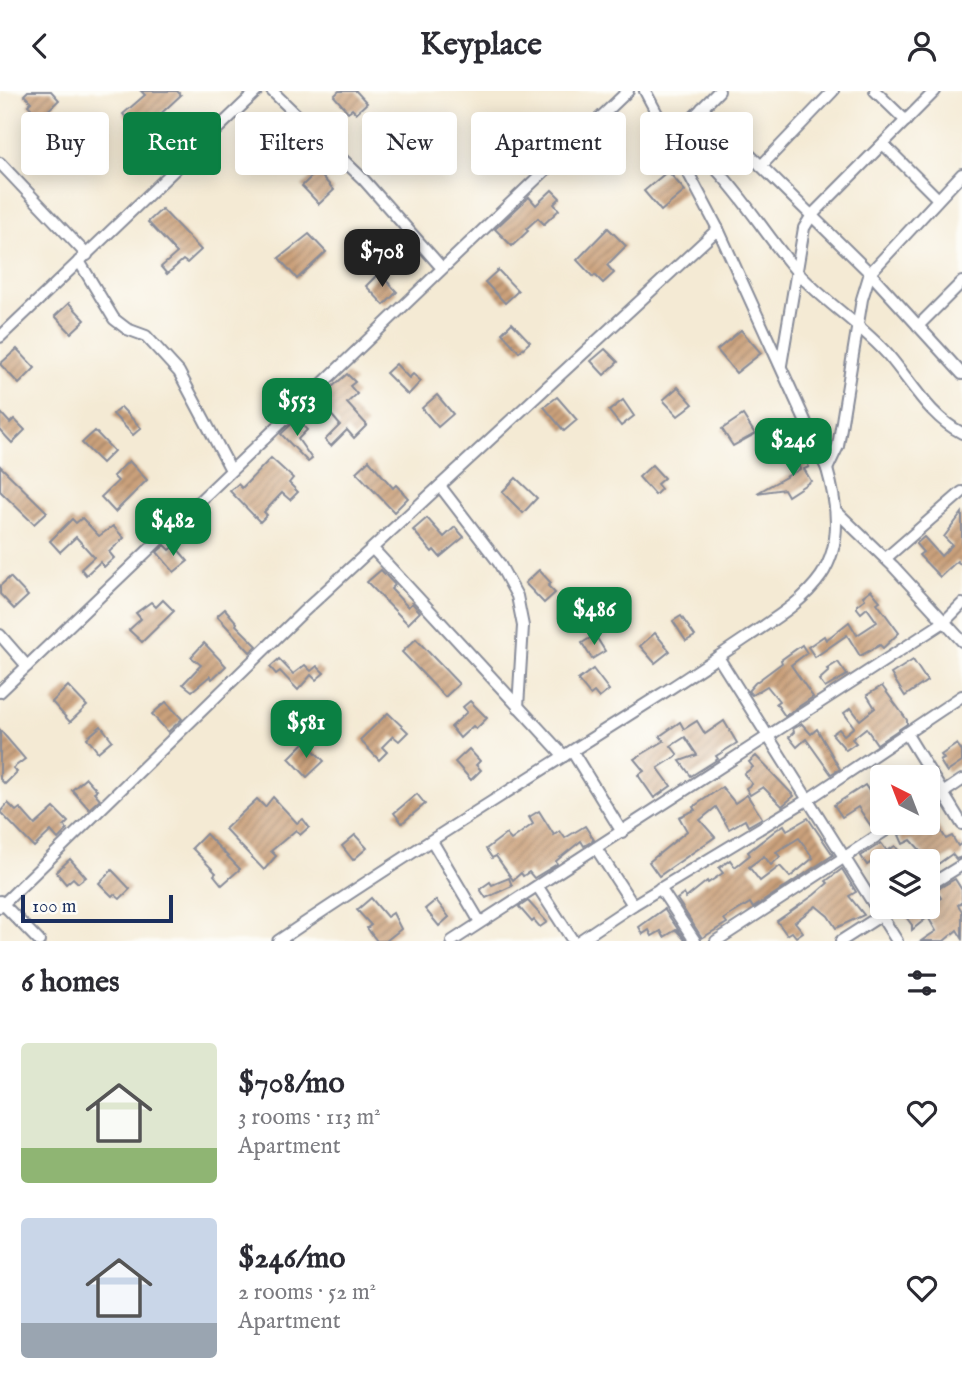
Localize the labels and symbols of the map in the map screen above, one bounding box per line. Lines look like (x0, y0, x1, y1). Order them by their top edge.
pin: $708 (341, 229, 423, 289)
pin: $553 (256, 379, 338, 438)
pin: $246 (752, 419, 834, 478)
pin: $482 (132, 498, 214, 558)
pin: $486 (553, 587, 635, 647)
pin: $581 (265, 701, 347, 760)
north arrow (870, 765, 940, 835)
scale bar (21, 892, 173, 924)

